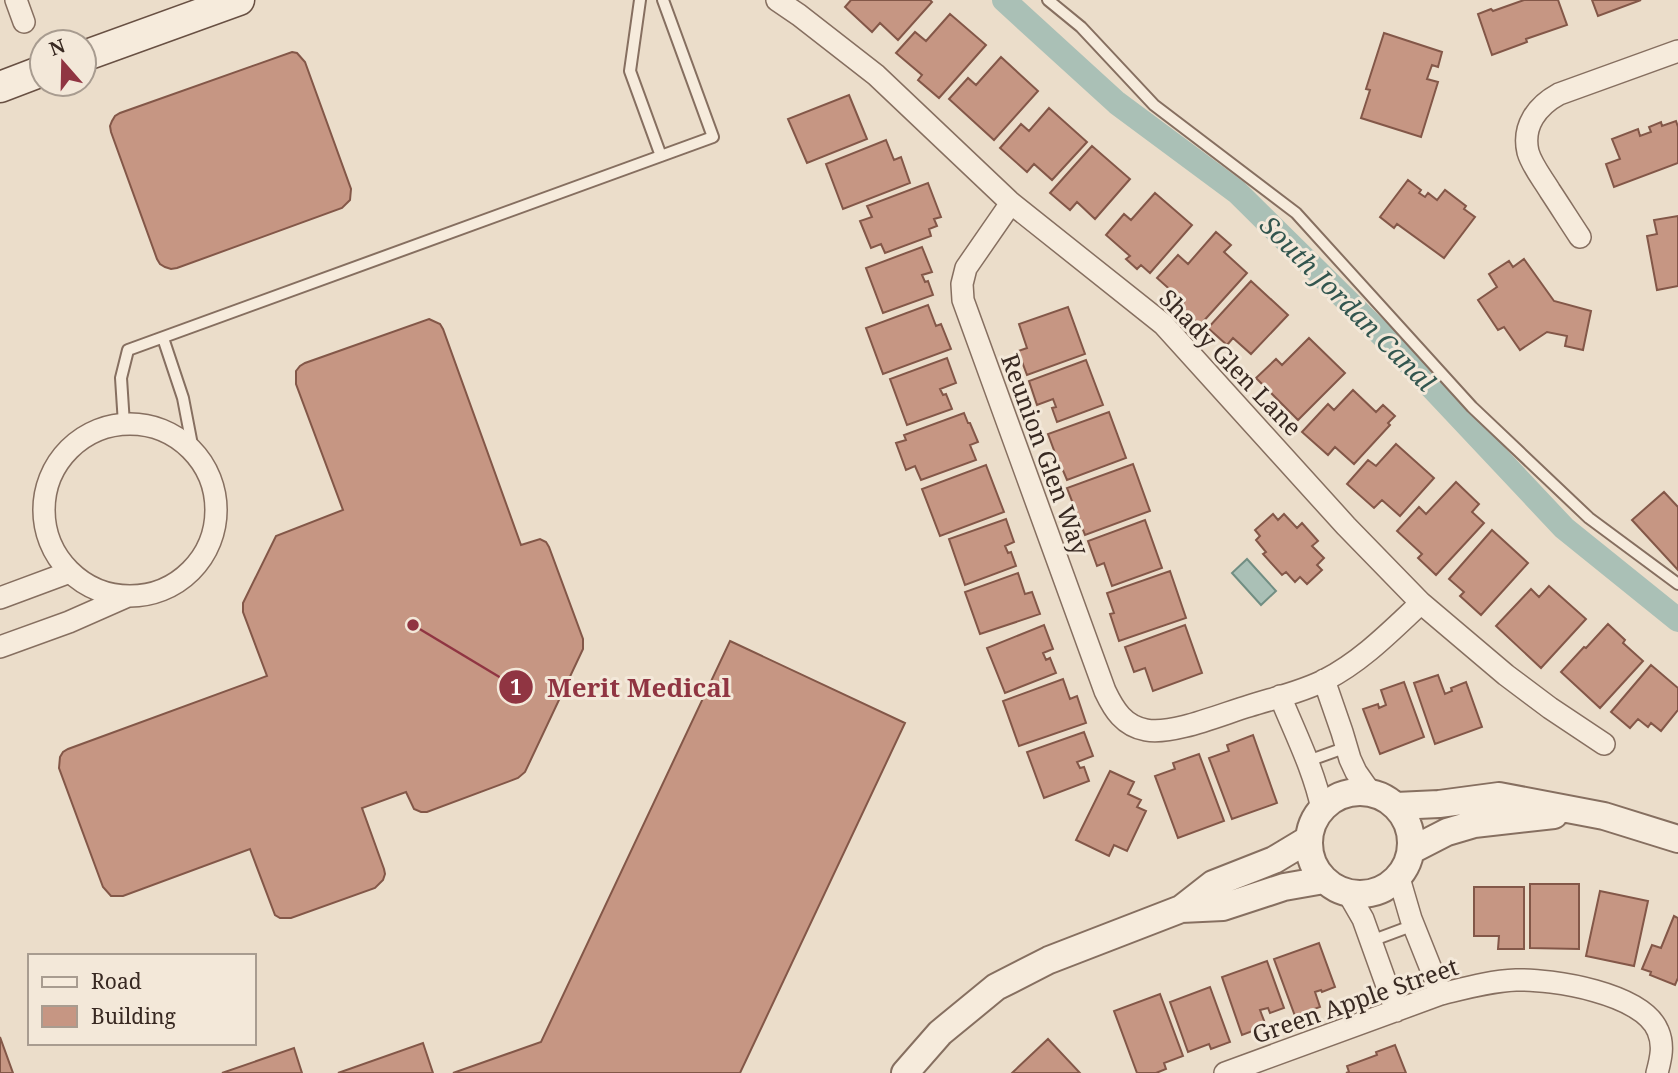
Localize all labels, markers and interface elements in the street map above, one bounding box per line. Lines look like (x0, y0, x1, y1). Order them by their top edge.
north arrow (28, 28, 98, 98)
text: N (46, 32, 69, 62)
water label: South Jordan Canal (1252, 207, 1444, 399)
street label: Shady Glen Lane (1152, 281, 1310, 443)
street label: Reunion Glen Way (994, 349, 1098, 560)
callout: Merit Medical (499, 664, 745, 711)
text: Merit Medical (547, 669, 731, 705)
text: 1 (510, 673, 522, 701)
street label: Green Apple Street (1248, 949, 1462, 1051)
legend (28, 954, 256, 1045)
text: Road (91, 967, 142, 995)
text: Building (91, 1002, 176, 1030)

